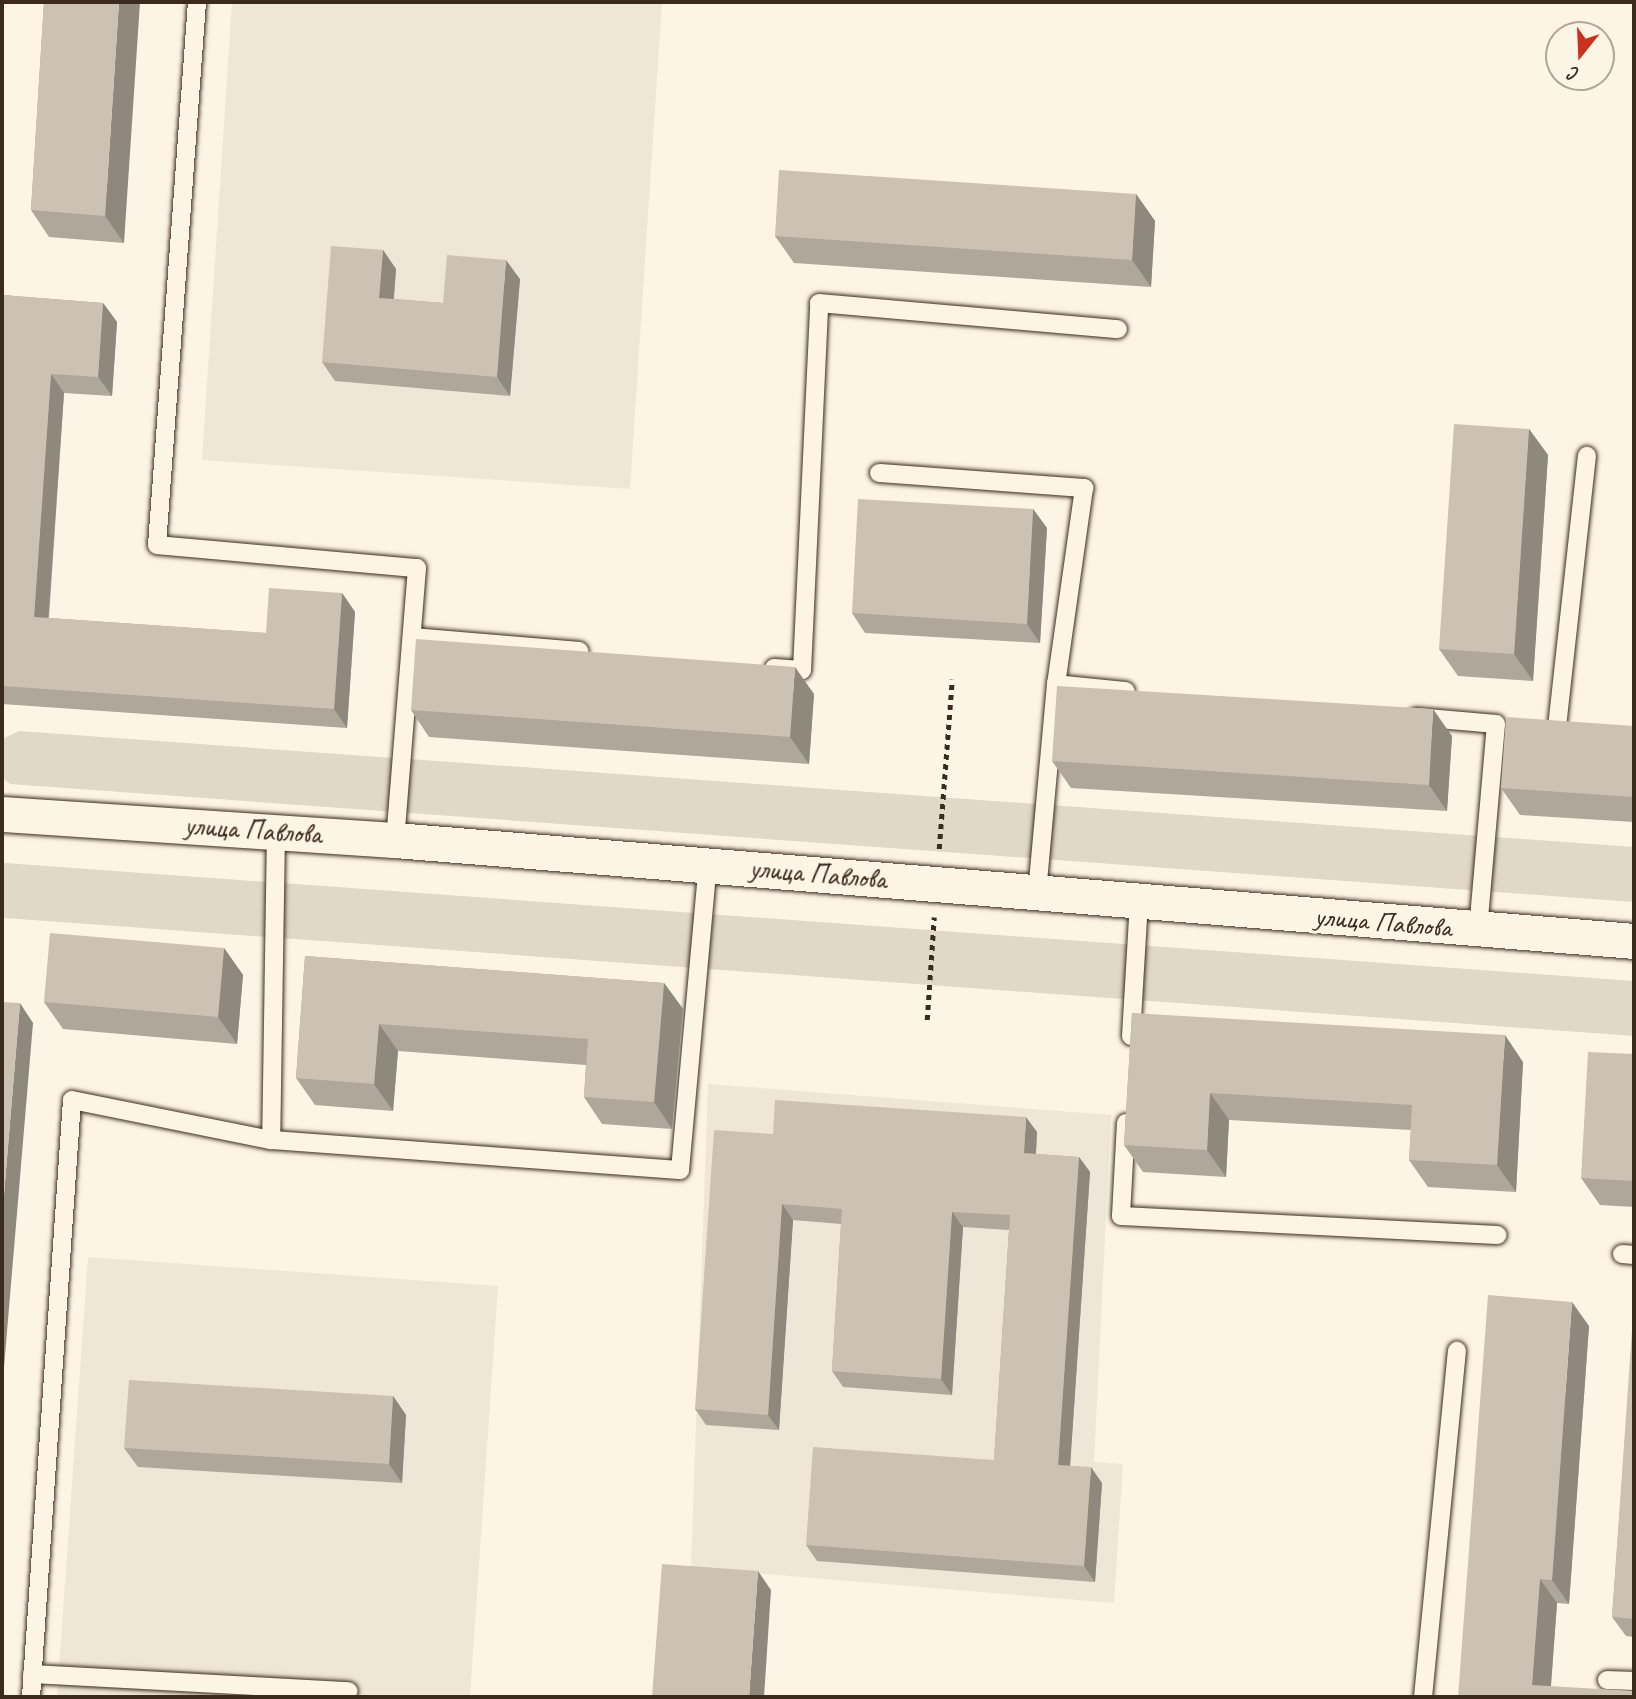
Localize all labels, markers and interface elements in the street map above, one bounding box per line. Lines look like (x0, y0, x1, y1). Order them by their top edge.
north arrow (1545, 21, 1615, 91)
text: С (1566, 61, 1582, 87)
street label: улица Павлова (184, 808, 322, 852)
street label: улица Павлова (749, 851, 887, 897)
street label: улица Павлова (1314, 899, 1452, 945)

